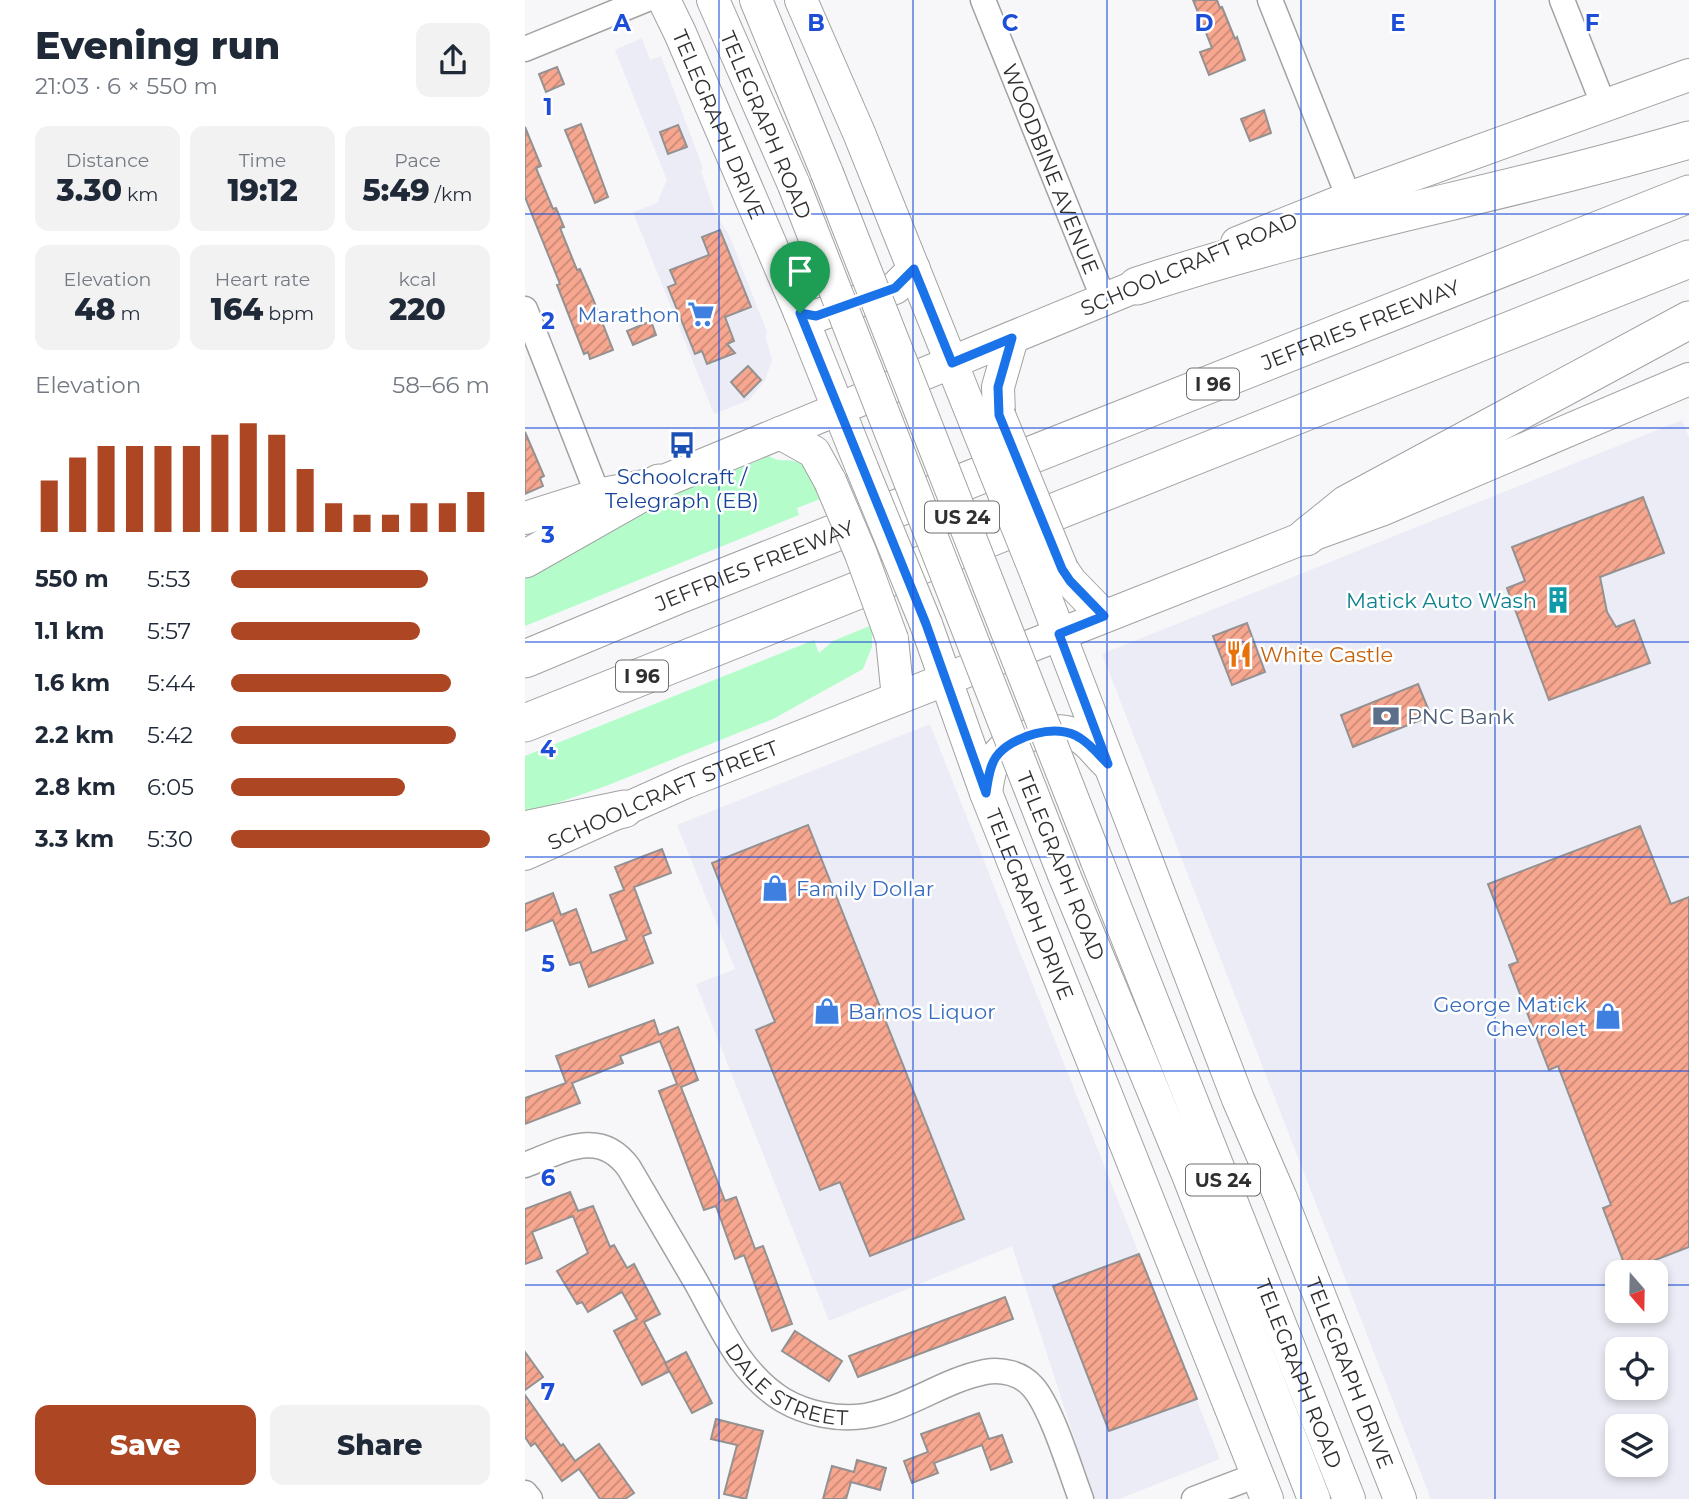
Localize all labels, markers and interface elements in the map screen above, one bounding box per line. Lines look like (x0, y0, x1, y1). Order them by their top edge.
text: A (612, 9, 631, 37)
text: B (807, 9, 825, 37)
text: C (1002, 9, 1019, 37)
text: D (1195, 9, 1214, 37)
text: E (1390, 9, 1406, 37)
text: F (1585, 9, 1600, 37)
text: Evening run (35, 22, 280, 69)
button: share (416, 23, 490, 97)
street label: TELEGRAPH DRIVE (668, 26, 771, 223)
street label: TELEGRAPH ROAD (715, 27, 817, 223)
street label: WOODBINE AVENUE (997, 60, 1105, 278)
text: 21:03 · 6 × 550 m (35, 72, 218, 100)
text: 1 (543, 93, 553, 121)
text: Distance (66, 149, 149, 172)
text: Time (239, 149, 286, 172)
text: Pace (394, 149, 441, 172)
text: 3.30 (57, 172, 122, 209)
text: 19:12 (227, 172, 298, 209)
text: 5:49 (363, 172, 430, 209)
text: km (122, 183, 158, 206)
text: /km (430, 183, 472, 206)
street label: SCHOOLCRAFT ROAD (1077, 207, 1301, 321)
pin (770, 241, 830, 313)
icon: arrive (781, 252, 819, 290)
text: Elevation (64, 268, 151, 291)
text: Heart rate (215, 268, 310, 291)
text: kcal (399, 268, 436, 291)
street label: JEFFRIES FREEWAY (1257, 273, 1464, 375)
text: 48 (74, 291, 116, 328)
text: 164 (211, 291, 263, 328)
text: 220 (389, 291, 446, 328)
supermarket icon: Marathon (686, 299, 716, 329)
text: m (116, 302, 141, 325)
text: bpm (263, 302, 314, 325)
place label: Marathon (578, 302, 680, 327)
text: 2 (541, 307, 555, 335)
road number: I 96 (1187, 368, 1239, 400)
text: Elevation (35, 371, 141, 399)
text: 58–66 m (392, 371, 490, 399)
bus stop icon: Schoolcraft / Telegraph (EB) (667, 430, 697, 460)
place label: Schoolcraft / Telegraph (EB) (605, 464, 759, 513)
road number: US 24 (925, 502, 999, 532)
street label: JEFFRIES FREEWAY (650, 514, 858, 616)
text: 3 (540, 521, 555, 549)
text: 550 m (35, 565, 109, 593)
text: 5:53 (147, 565, 191, 593)
building icon: Matick Auto Wash (1543, 585, 1573, 615)
place label: Matick Auto Wash (1346, 588, 1537, 613)
text: 1.1 km (35, 617, 104, 645)
text: 5:57 (147, 617, 191, 645)
restaurant icon: White Castle (1224, 639, 1254, 669)
place label: White Castle (1260, 642, 1393, 667)
road number: I 96 (616, 660, 668, 692)
text: 1.6 km (35, 669, 110, 697)
text: 5:44 (147, 669, 195, 697)
bank icon: PNC Bank (1371, 701, 1401, 731)
place label: PNC Bank (1407, 704, 1515, 729)
text: 2.2 km (35, 721, 114, 749)
text: 5:42 (147, 721, 193, 749)
street label: SCHOOLCRAFT STREET (543, 734, 782, 855)
text: 4 (540, 735, 556, 763)
street label: TELEGRAPH ROAD (1012, 768, 1110, 964)
text: 2.8 km (35, 773, 116, 801)
text: 6:05 (147, 773, 194, 801)
street label: TELEGRAPH DRIVE (981, 805, 1079, 1003)
text: 3.3 km (35, 825, 114, 853)
text: 5:30 (147, 825, 193, 853)
shop icon: Family Dollar (760, 873, 790, 903)
place label: Family Dollar (796, 876, 934, 901)
text: 5 (541, 950, 555, 978)
place label: George Matick Chevrolet (1433, 992, 1587, 1041)
shop icon: Barnos Liquor (812, 996, 842, 1026)
place label: Barnos Liquor (848, 999, 996, 1024)
shop icon: George Matick Chevrolet (1593, 1001, 1623, 1031)
text: 6 (541, 1164, 556, 1192)
road number: US 24 (1186, 1164, 1260, 1196)
north arrow (1605, 1260, 1668, 1323)
map controls (1605, 1260, 1668, 1477)
street label: TELEGRAPH DRIVE (1301, 1274, 1399, 1472)
street label: TELEGRAPH ROAD (1251, 1275, 1348, 1472)
button: locate (1605, 1337, 1668, 1400)
street label: DALE STREET (721, 1338, 849, 1430)
text: 7 (541, 1378, 555, 1406)
button: Save (35, 1405, 256, 1485)
button: Share (270, 1405, 490, 1485)
button: layers (1605, 1414, 1668, 1477)

